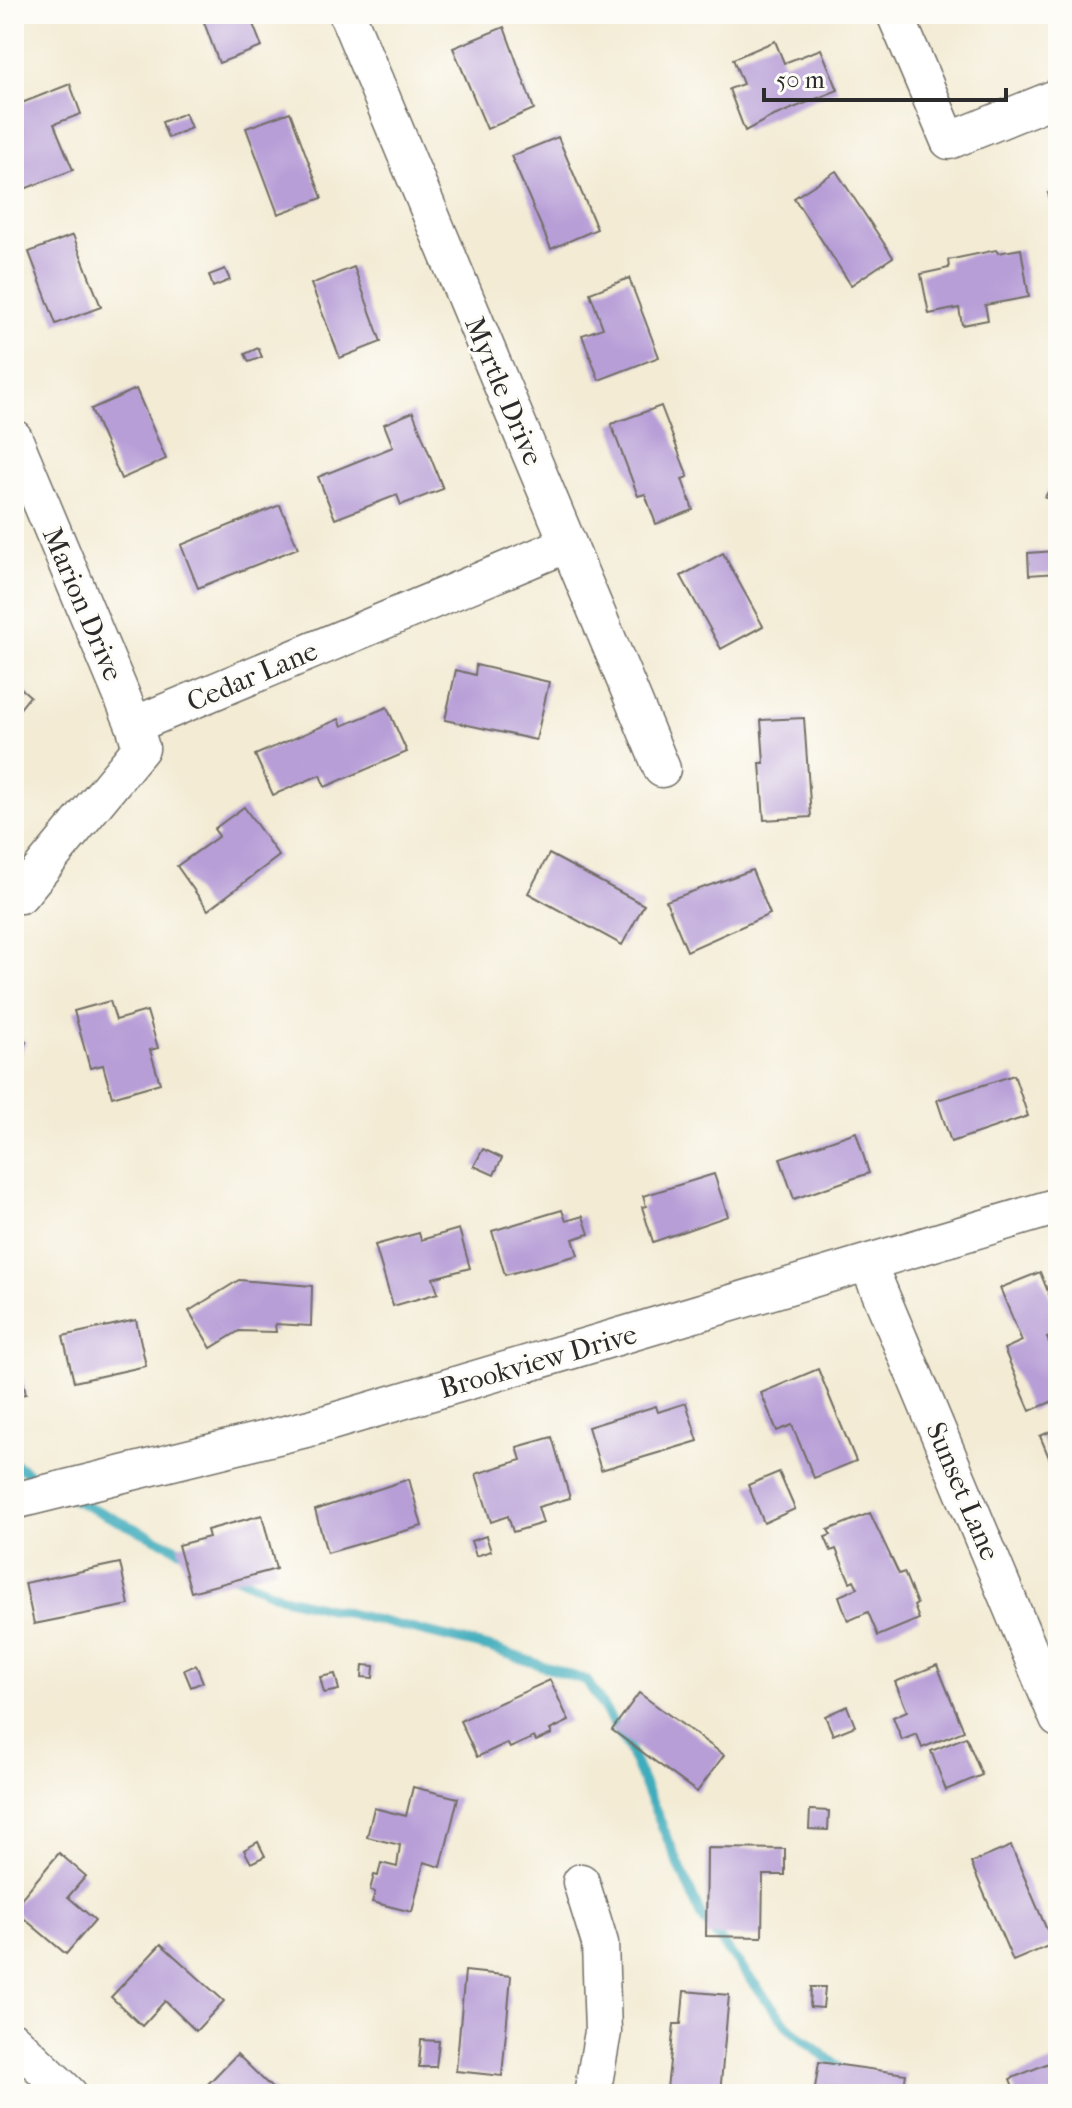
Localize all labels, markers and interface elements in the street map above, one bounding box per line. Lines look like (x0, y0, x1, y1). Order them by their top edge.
scale bar (764, 52, 1006, 102)
text: 50 m (776, 66, 825, 94)
street label: Myrtle Drive (458, 312, 550, 470)
street label: Marion Drive (36, 522, 130, 686)
street label: Cedar Lane (182, 634, 322, 718)
street label: Brookview Drive (436, 1317, 641, 1405)
street label: Sunset Lane (919, 1417, 1007, 1565)

